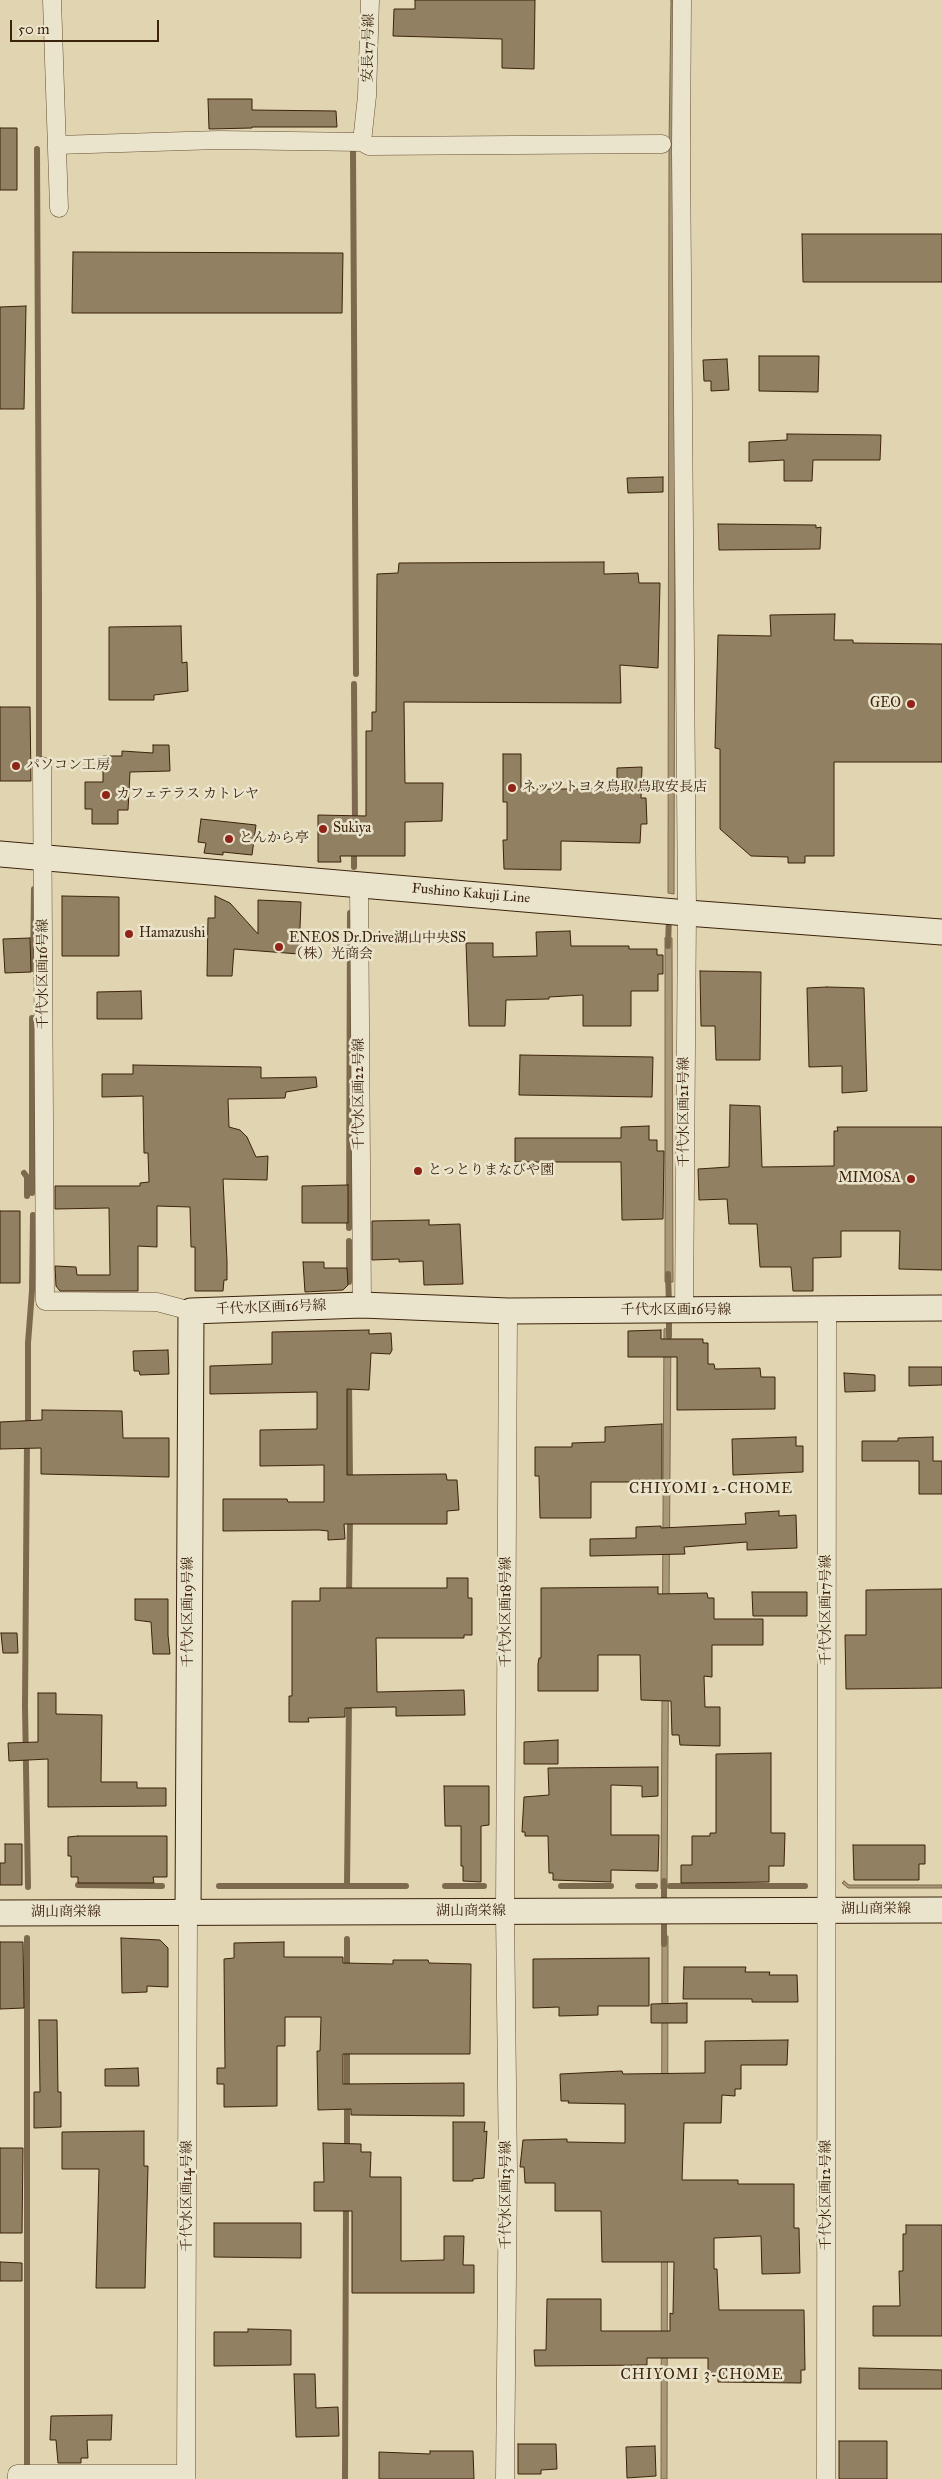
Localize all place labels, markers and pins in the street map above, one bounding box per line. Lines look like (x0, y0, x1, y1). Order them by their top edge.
place label: GEO (870, 696, 901, 712)
marker: GEO (905, 698, 917, 710)
place label: パソコン工房 (26, 758, 110, 774)
marker: パソコン工房 (10, 760, 22, 772)
place label: ネッツトヨタ鳥取 鳥取安長店 (522, 780, 707, 796)
marker: ネッツトヨタ鳥取 鳥取安長店 (506, 782, 518, 794)
place label: カフェテラス カトレヤ (116, 787, 259, 803)
marker: カフェテラス カトレヤ (100, 789, 112, 801)
place label: Sukiya (333, 821, 371, 837)
marker: Sukiya (317, 823, 329, 835)
place label: とんから亭 (239, 831, 309, 847)
marker: とんから亭 (223, 833, 235, 845)
place label: Hamazushi (139, 926, 205, 942)
marker: Hamazushi (123, 928, 135, 940)
place label: ENEOS Dr.Drive湖山中央SS （株）光商会 (289, 931, 466, 964)
marker: ENEOS Dr.Drive湖山中央SS （株）光商会 (273, 941, 285, 953)
place label: とっとりまなびや園 (428, 1163, 554, 1179)
marker: とっとりまなびや園 (412, 1165, 424, 1177)
place label: MIMOSA (838, 1171, 901, 1187)
marker: MIMOSA (905, 1173, 917, 1185)

